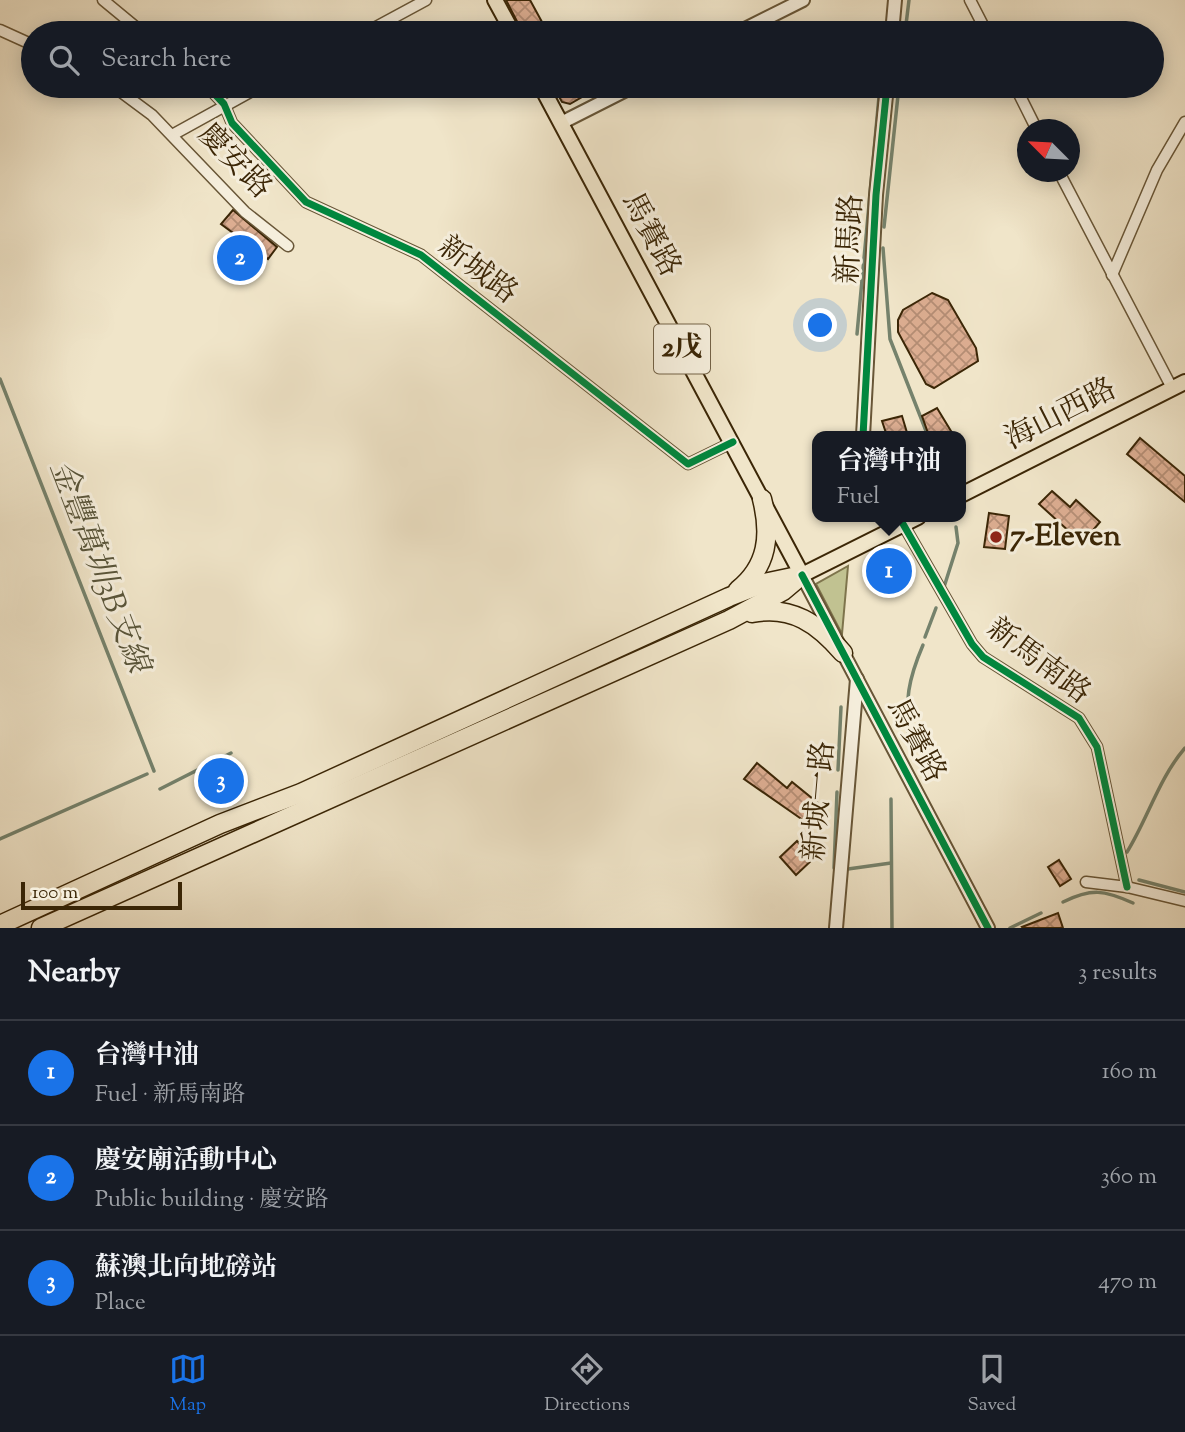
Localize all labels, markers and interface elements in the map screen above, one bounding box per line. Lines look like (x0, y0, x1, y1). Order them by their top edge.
search box (21, 21, 1164, 98)
icon: search (45, 41, 83, 79)
text: Search here (101, 41, 231, 78)
street label: 慶安路 (187, 115, 281, 209)
north arrow (1017, 119, 1080, 182)
street label: 馬賽路 (610, 185, 690, 285)
street label: 新馬路 (827, 193, 875, 285)
street label: 新城路 (428, 227, 526, 315)
pin: 2 (217, 232, 263, 284)
your location (803, 308, 837, 342)
road number: 2戊 (654, 324, 710, 374)
street label: 海山西路 (998, 369, 1124, 461)
popup (812, 431, 966, 522)
text: 台灣中油 (837, 444, 941, 481)
water label: 金豐萬圳3B支線 (36, 454, 161, 683)
text: Fuel (837, 481, 880, 514)
place label: 7-Eleven (1010, 516, 1121, 559)
marker: 7-Eleven (988, 529, 1004, 545)
pin: 1 (866, 545, 912, 597)
street label: 新馬南路 (977, 609, 1099, 715)
street label: 馬賽路 (875, 691, 955, 791)
street label: 新城一路 (793, 739, 847, 863)
pin: 3 (198, 755, 244, 807)
scale bar (21, 879, 182, 911)
text: 100 m (32, 880, 78, 907)
text: Nearby (28, 952, 120, 995)
text: 3 results (1078, 957, 1157, 990)
text: 台灣中油 (95, 1038, 199, 1075)
text: 1 (47, 1056, 55, 1089)
text: 160 m (1102, 1056, 1157, 1089)
text: Fuel · 新馬南路 (95, 1079, 245, 1112)
text: 慶安廟活動中心 (95, 1143, 277, 1180)
text: 2 (46, 1161, 56, 1194)
text: 360 m (1100, 1161, 1157, 1194)
text: Public building · 慶安路 (95, 1184, 329, 1217)
text: 蘇澳北向地磅站 (95, 1250, 277, 1287)
text: 3 (46, 1266, 56, 1299)
text: 470 m (1098, 1266, 1157, 1299)
text: Place (95, 1287, 146, 1320)
tab: Map (169, 1350, 207, 1419)
tab: Directions (544, 1350, 630, 1419)
tab: Saved (967, 1350, 1016, 1419)

